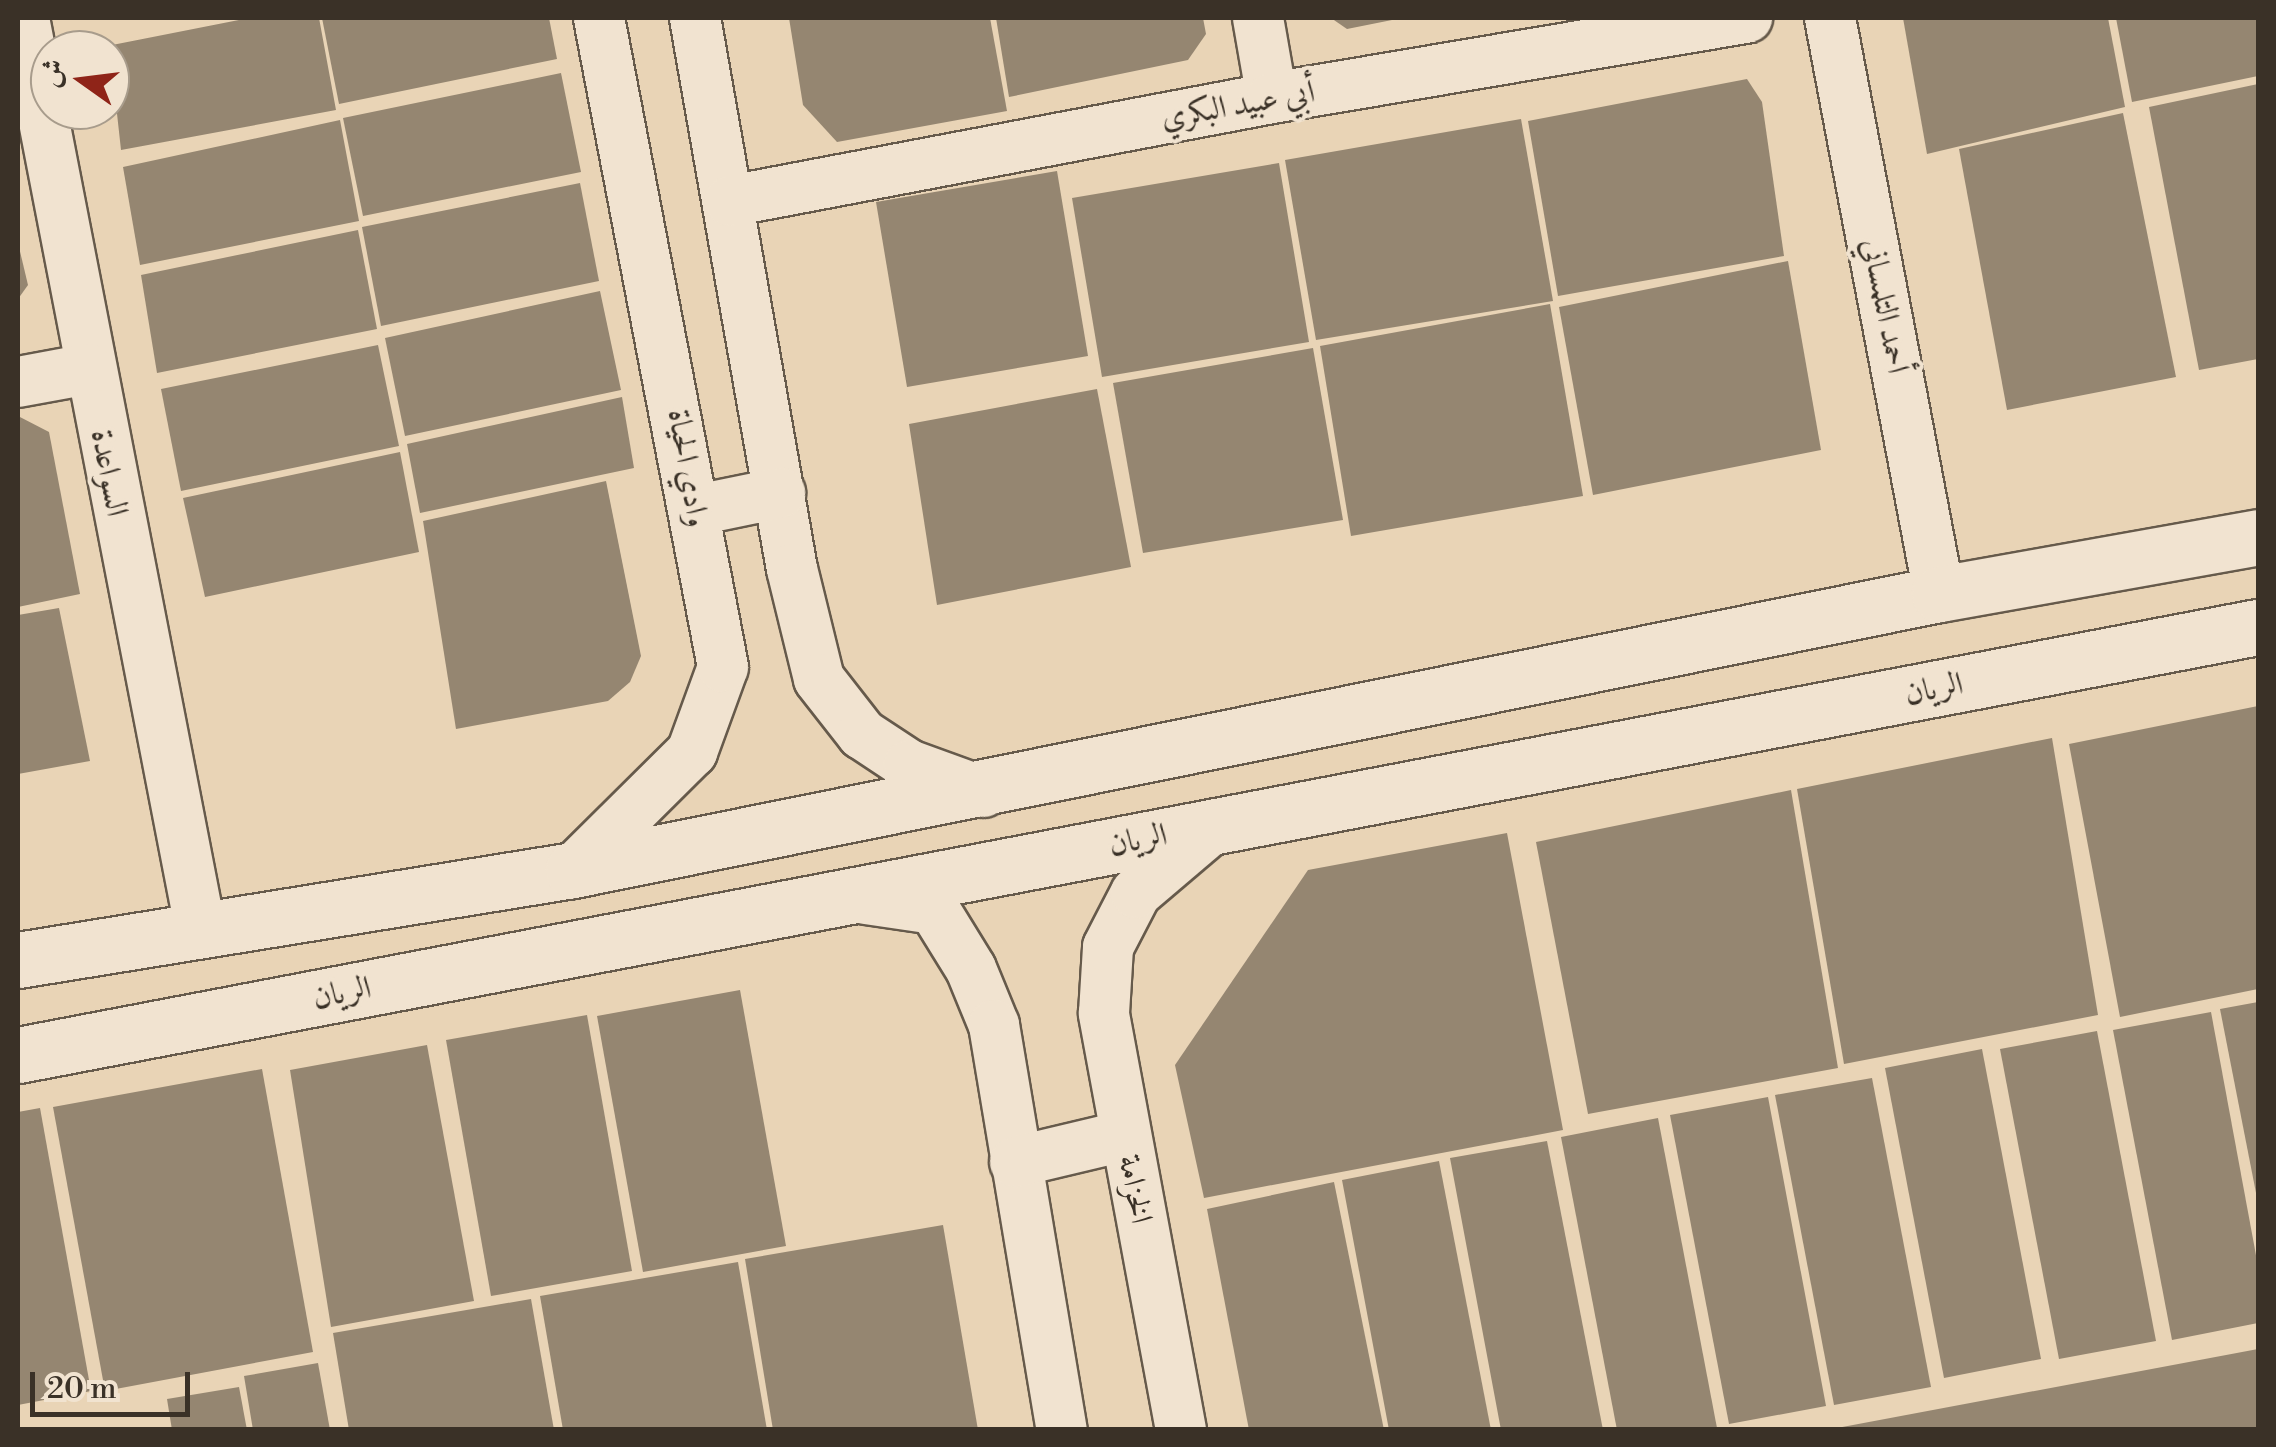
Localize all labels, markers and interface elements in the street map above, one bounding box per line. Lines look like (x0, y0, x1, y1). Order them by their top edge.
north arrow (30, 30, 130, 130)
text: ش (32, 55, 73, 91)
street label: أبي عبيد البكري (1158, 73, 1318, 137)
street label: أحمد التلمساني (1853, 235, 1917, 377)
street label: وادي الحياة (659, 406, 717, 530)
street label: السواعدة (82, 426, 136, 520)
street label: الريان (1901, 665, 1967, 713)
street label: الريان (1105, 816, 1171, 864)
street label: الريان (309, 969, 375, 1017)
street label: الخزامة (1110, 1151, 1160, 1227)
scale bar (35, 1352, 195, 1414)
text: 20 m (47, 1370, 116, 1408)

